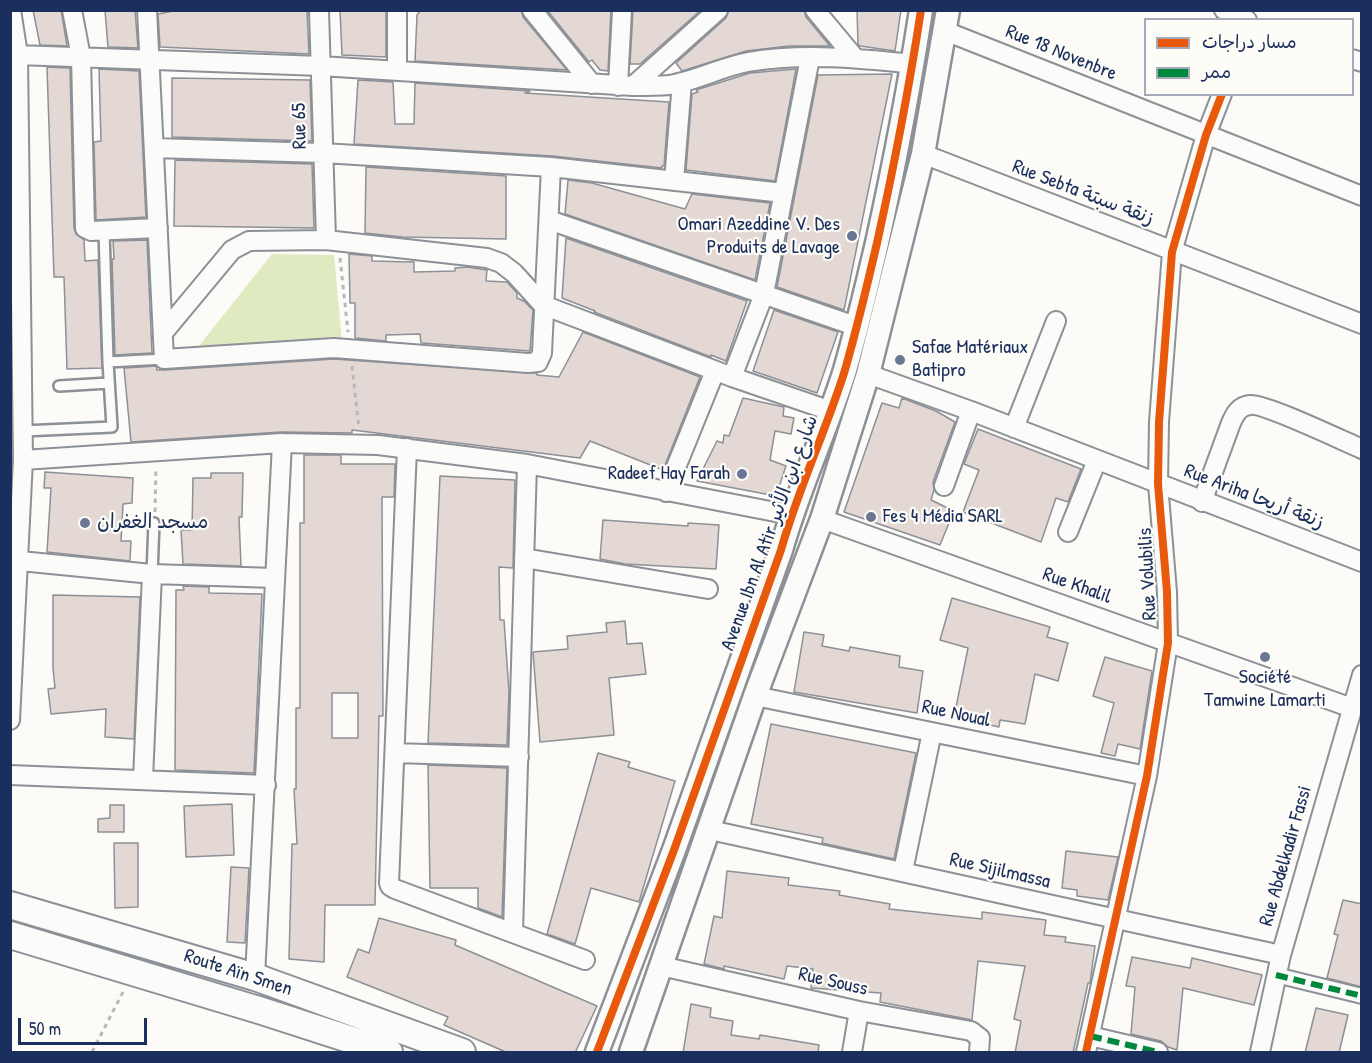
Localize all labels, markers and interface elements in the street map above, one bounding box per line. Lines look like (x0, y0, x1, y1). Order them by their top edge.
legend (1144, 18, 1354, 96)
street label: Rue 18 Novenbre (1002, 20, 1120, 86)
text: مسار دراجات (1202, 29, 1297, 54)
text: ممر (1202, 59, 1231, 84)
street label: Rue 65 (288, 103, 312, 149)
street label: Rue Sebta زنقة سبتة (1009, 155, 1157, 231)
place label: Omari Azeddine V. Des Produits de Lavage (677, 213, 840, 260)
marker: Omari Azeddine V. Des Produits de Lavage (845, 229, 859, 243)
place label: Safae Matériaux Batipro (912, 336, 1028, 383)
marker: Safae Matériaux Batipro (893, 353, 907, 367)
street label: Avenue Ibn Al Atir شارع ابن الأثير (716, 412, 824, 654)
street label: Rue Ariha زنقة أريحا (1181, 459, 1327, 535)
place label: Radeef Hay Farah (608, 462, 730, 486)
marker: Radeef Hay Farah (735, 467, 749, 481)
place label: Fes 4 Média SARL (883, 505, 1003, 529)
marker: Fes 4 Média SARL (864, 510, 878, 524)
place label: مسجد الغفران (97, 511, 208, 535)
marker: مسجد الغفران (78, 516, 92, 530)
street label: Rue Volubilis (1134, 527, 1162, 621)
street label: Rue Khalil (1039, 563, 1115, 609)
marker: Société Tamwine Lamarti (1258, 650, 1272, 664)
place label: Société Tamwine Lamarti (1204, 666, 1326, 713)
street label: Rue Noual (920, 695, 992, 733)
street label: Rue Abdelkadir Fassi (1255, 783, 1317, 929)
street label: Rue Sijilmassa (947, 848, 1053, 894)
street label: Route Aïn Smen (181, 944, 295, 1002)
street label: Rue Souss (796, 962, 870, 1002)
scale bar (21, 1006, 150, 1044)
text: 50 m (29, 1016, 61, 1041)

